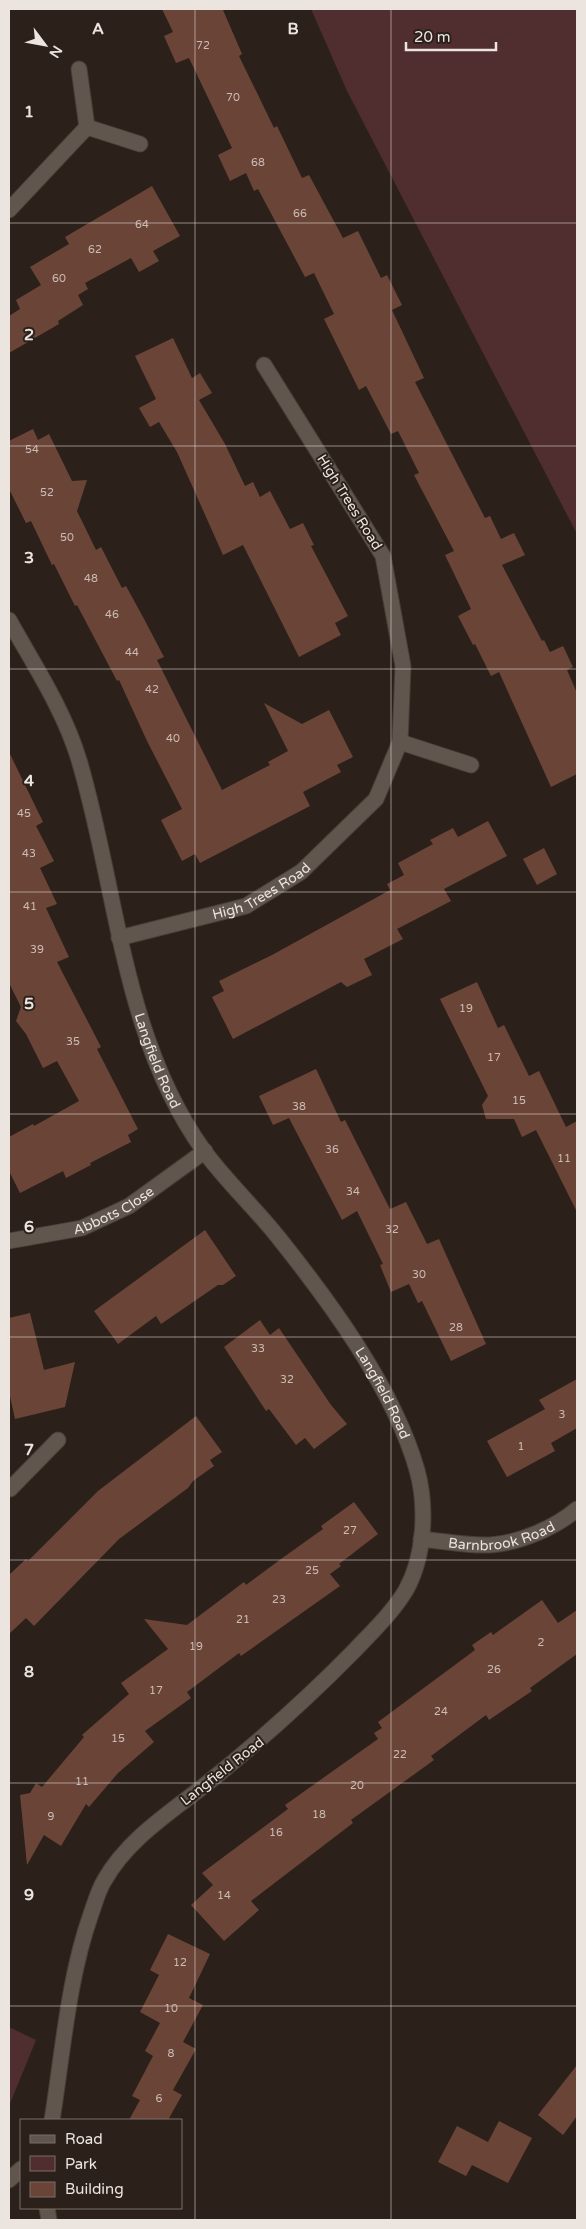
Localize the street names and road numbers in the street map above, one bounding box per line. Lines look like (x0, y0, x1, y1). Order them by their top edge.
street label: High Trees Road (313, 451, 386, 553)
street label: High Trees Road (210, 859, 314, 923)
street label: Langfield Road (131, 1011, 184, 1111)
street label: Abbots Close (72, 1183, 157, 1238)
street label: Langfield Road (351, 1344, 413, 1441)
street label: Barnbrook Road (447, 1518, 558, 1554)
street label: Langfield Road (177, 1734, 267, 1809)

